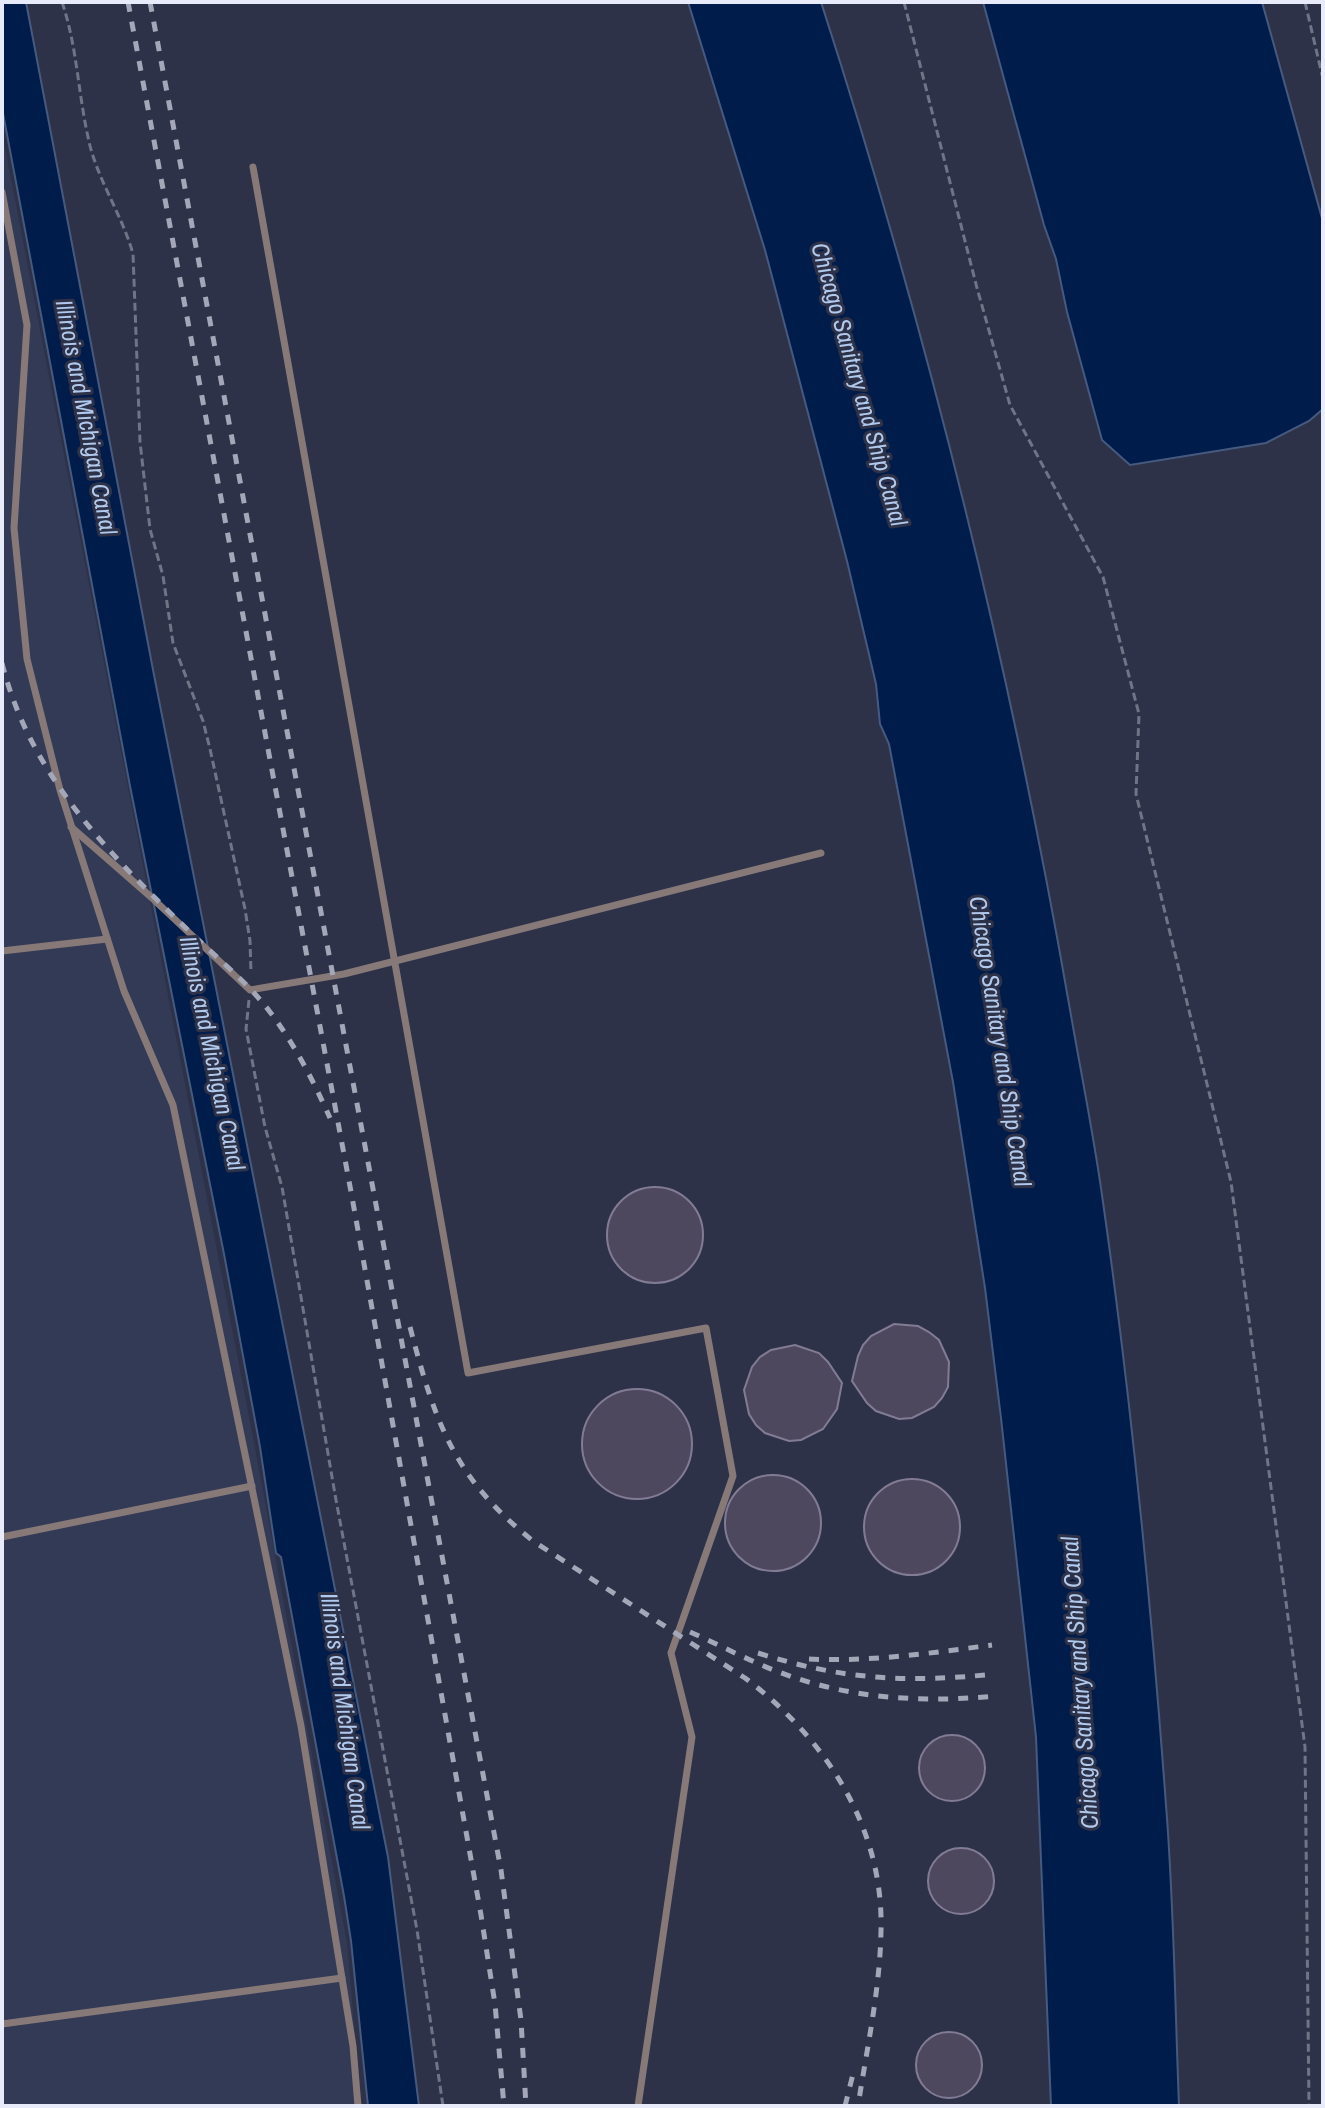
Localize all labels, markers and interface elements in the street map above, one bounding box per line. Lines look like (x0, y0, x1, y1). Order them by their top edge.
water label: Chicago Sanitary and Ship Canal (804, 239, 916, 530)
water label: Illinois and Michigan Canal (49, 297, 126, 538)
water label: Chicago Sanitary and Ship Canal (962, 894, 1040, 1189)
water label: Illinois and Michigan Canal (173, 933, 254, 1174)
water label: Chicago Sanitary and Ship Canal (1053, 1535, 1105, 1830)
water label: Illinois and Michigan Canal (314, 1591, 379, 1832)

